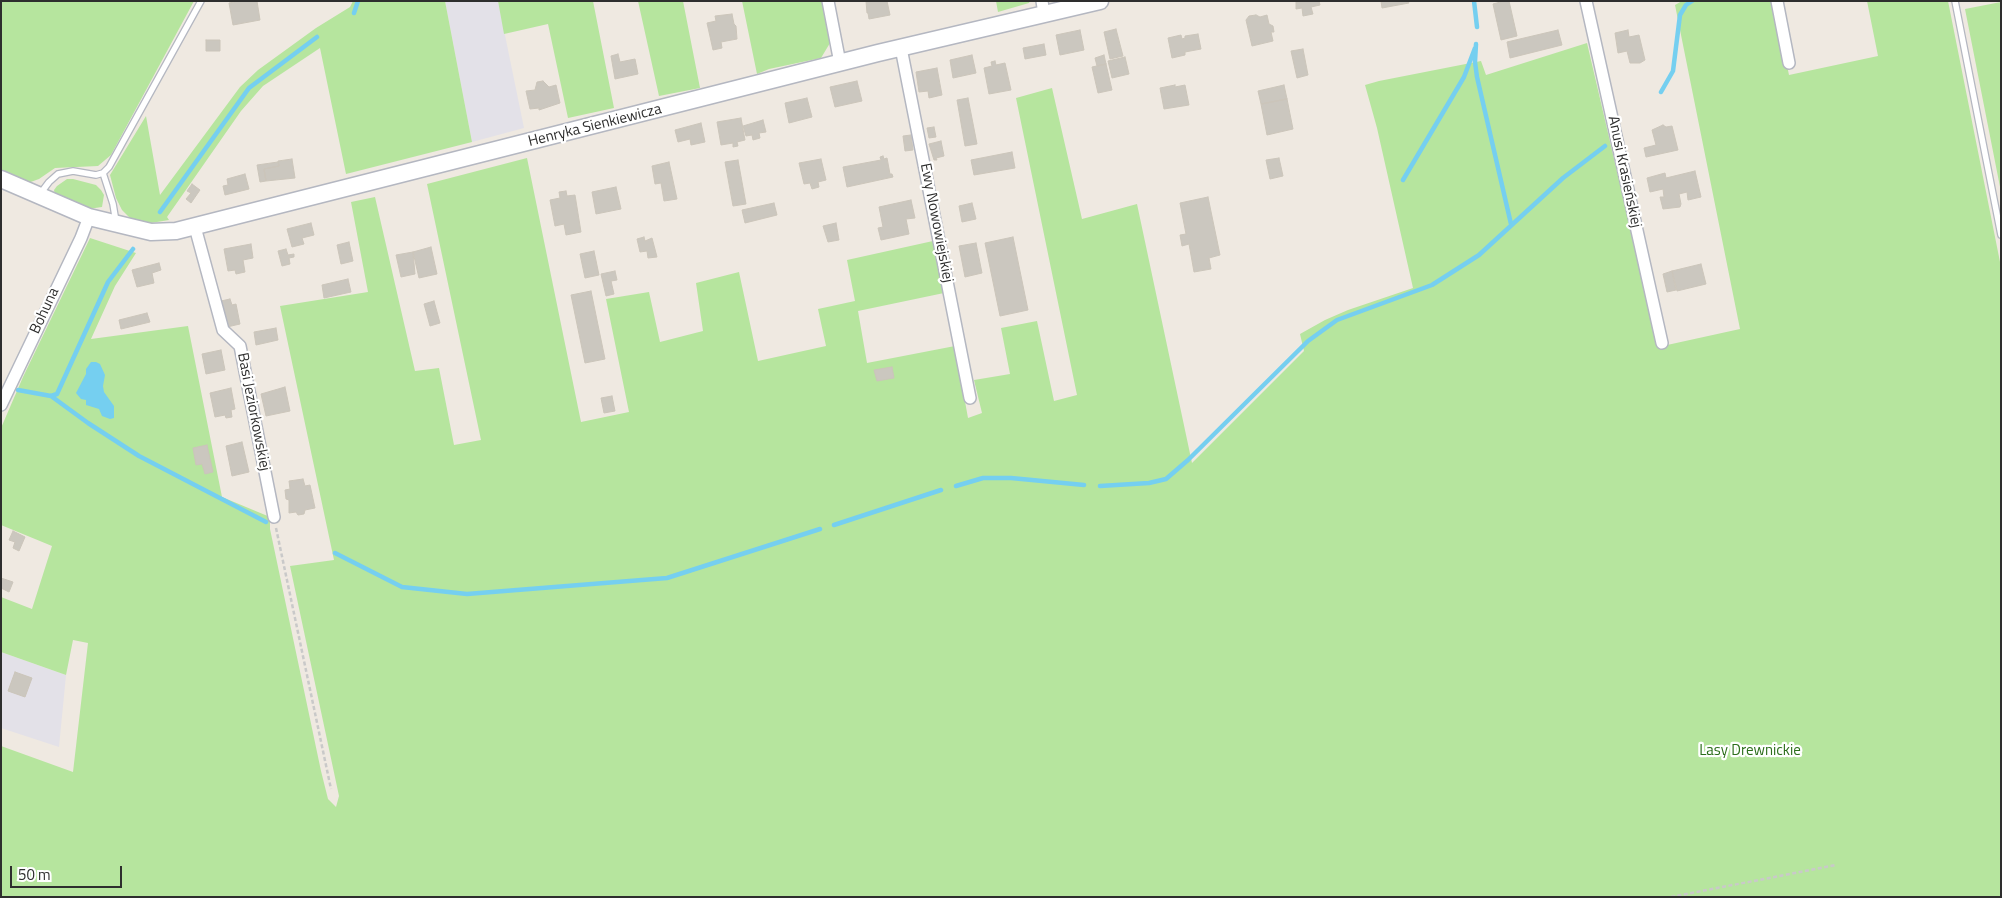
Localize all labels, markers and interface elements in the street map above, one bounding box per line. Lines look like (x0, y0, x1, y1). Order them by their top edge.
street label: Henryka Sienkiewicza (527, 101, 663, 151)
street label: Anusi Krasieńskiej (1603, 114, 1645, 230)
street label: Ewy Nowowiejskiej (916, 162, 956, 284)
street label: Bohuna (27, 285, 63, 337)
street label: Basi Jeziorkowskiej (233, 351, 273, 473)
park label: Lasy Drewnickie (1699, 742, 1801, 760)
scale bar (12, 856, 125, 888)
text: 50 m (18, 863, 51, 886)

